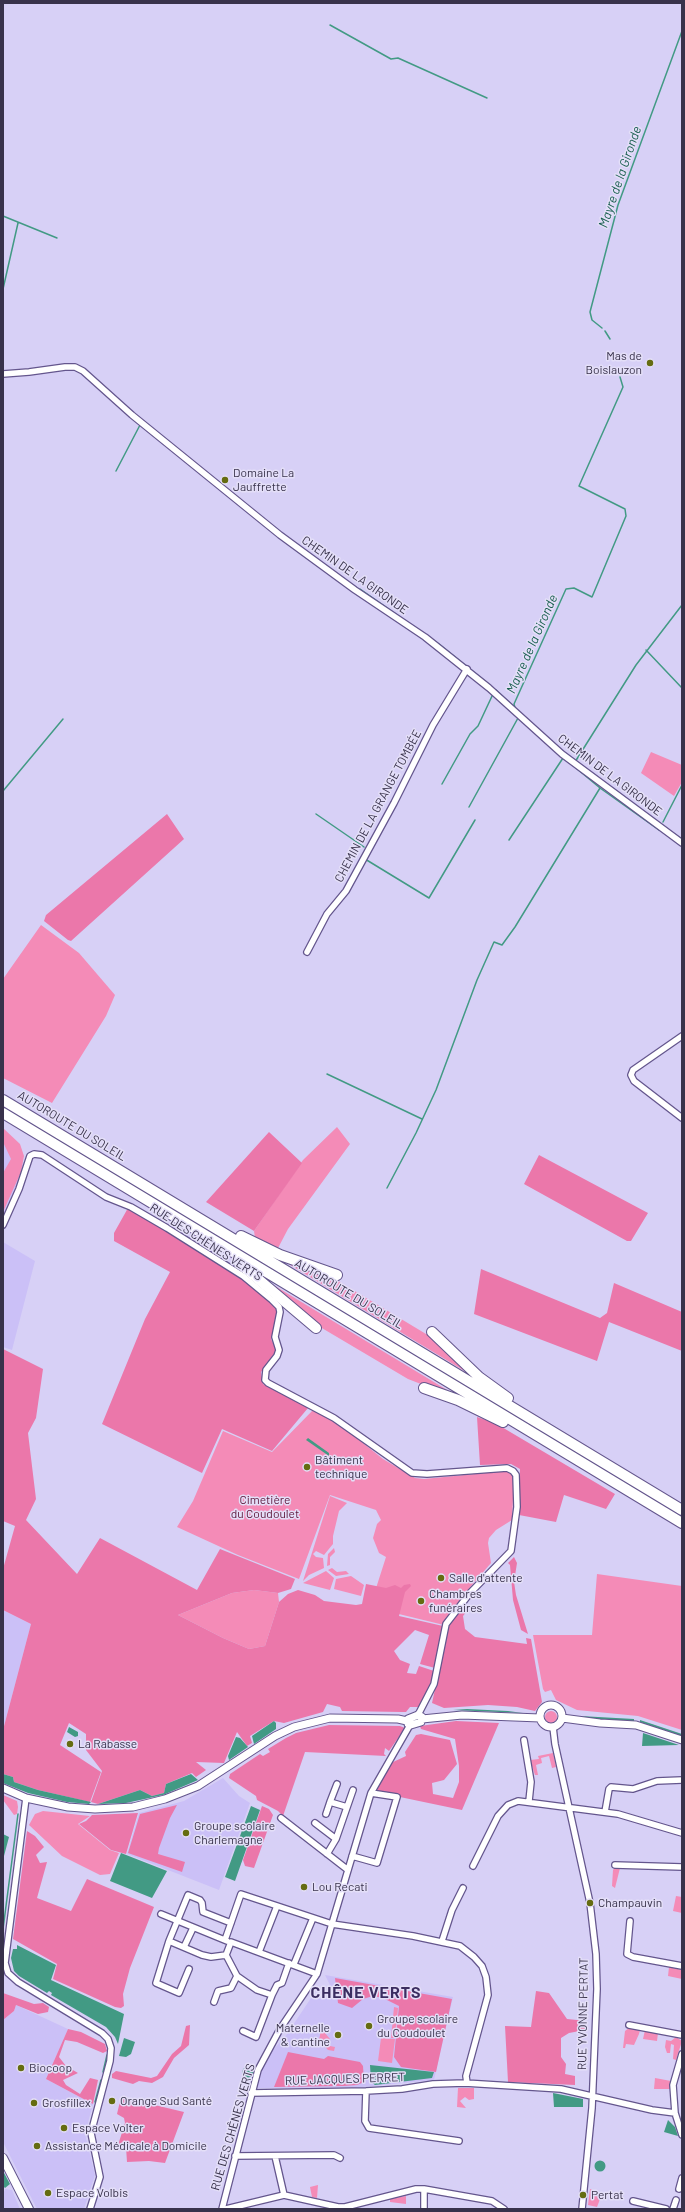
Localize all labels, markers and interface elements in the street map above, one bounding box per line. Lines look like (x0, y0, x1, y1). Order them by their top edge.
water label: Mayre de la Gironde (595, 124, 645, 230)
place label: Mas de Boislauzon (585, 349, 642, 377)
marker: Mas de Boislauzon (645, 358, 655, 368)
place label: Domaine La Jauffrette (233, 466, 294, 494)
marker: Domaine La Jauffrette (220, 475, 230, 485)
street label: CHEMIN DE LA GIRONDE (299, 533, 411, 617)
water label: Mayre de la Gironde (503, 592, 561, 696)
street label: CHEMIN DE LA GRANGE TOMBÉE (332, 727, 424, 885)
street label: CHEMIN DE LA GIRONDE (555, 731, 665, 819)
street label: AUTOROUTE DU SOLEIL (15, 1088, 129, 1164)
street label: RUE DES CHÊNES VERTS (147, 1200, 265, 1284)
street label: AUTOROUTE DU SOLEIL (292, 1256, 406, 1332)
place label: Bâtiment technique (315, 1453, 367, 1481)
marker: Bâtiment technique (302, 1462, 312, 1472)
park label: Cimetière du Coudoulet (231, 1493, 299, 1521)
place label: Salle d'attente (449, 1571, 523, 1585)
marker: Salle d'attente (436, 1573, 446, 1583)
place label: Chambres funéraires (429, 1587, 482, 1615)
marker: Chambres funéraires (416, 1596, 426, 1606)
place label: La Rabasse (78, 1737, 137, 1751)
marker: La Rabasse (65, 1739, 75, 1749)
place label: Groupe scolaire Charlemagne (194, 1819, 275, 1847)
marker: Groupe scolaire Charlemagne (181, 1828, 191, 1838)
place label: Lou Recati (312, 1880, 368, 1894)
marker: Lou Recati (299, 1882, 309, 1892)
place label: Champauvin (598, 1896, 662, 1910)
marker: Champauvin (585, 1898, 595, 1908)
street label: RUE YVONNE PERTAT (575, 1958, 591, 2070)
district label: CHÊNE VERTS (311, 1983, 421, 2003)
place label: Groupe scolaire du Coudoulet (377, 2012, 458, 2040)
place label: Maternelle & cantine (276, 2021, 330, 2049)
marker: Groupe scolaire du Coudoulet (364, 2021, 374, 2031)
marker: Maternelle & cantine (333, 2030, 343, 2040)
place label: Biocoop (29, 2061, 72, 2075)
street label: RUE DES CHÊNES VERTS (208, 2062, 258, 2192)
marker: Biocoop (16, 2063, 26, 2073)
street label: RUE JACQUES PERRET (285, 2070, 405, 2088)
place label: Orange Sud Santé (120, 2094, 212, 2108)
place label: Grosfillex (42, 2096, 91, 2110)
marker: Orange Sud Santé (107, 2096, 117, 2106)
marker: Grosfillex (29, 2098, 39, 2108)
place label: Espace Volter (72, 2121, 144, 2135)
marker: Espace Volter (59, 2123, 69, 2133)
place label: Assistance Médicale à Domicile (45, 2139, 207, 2153)
marker: Assistance Médicale à Domicile (32, 2141, 42, 2151)
place label: Espace Volbis (56, 2186, 128, 2200)
marker: Espace Volbis (43, 2188, 53, 2198)
place label: Pertat (591, 2188, 624, 2202)
marker: Pertat (578, 2190, 588, 2200)

